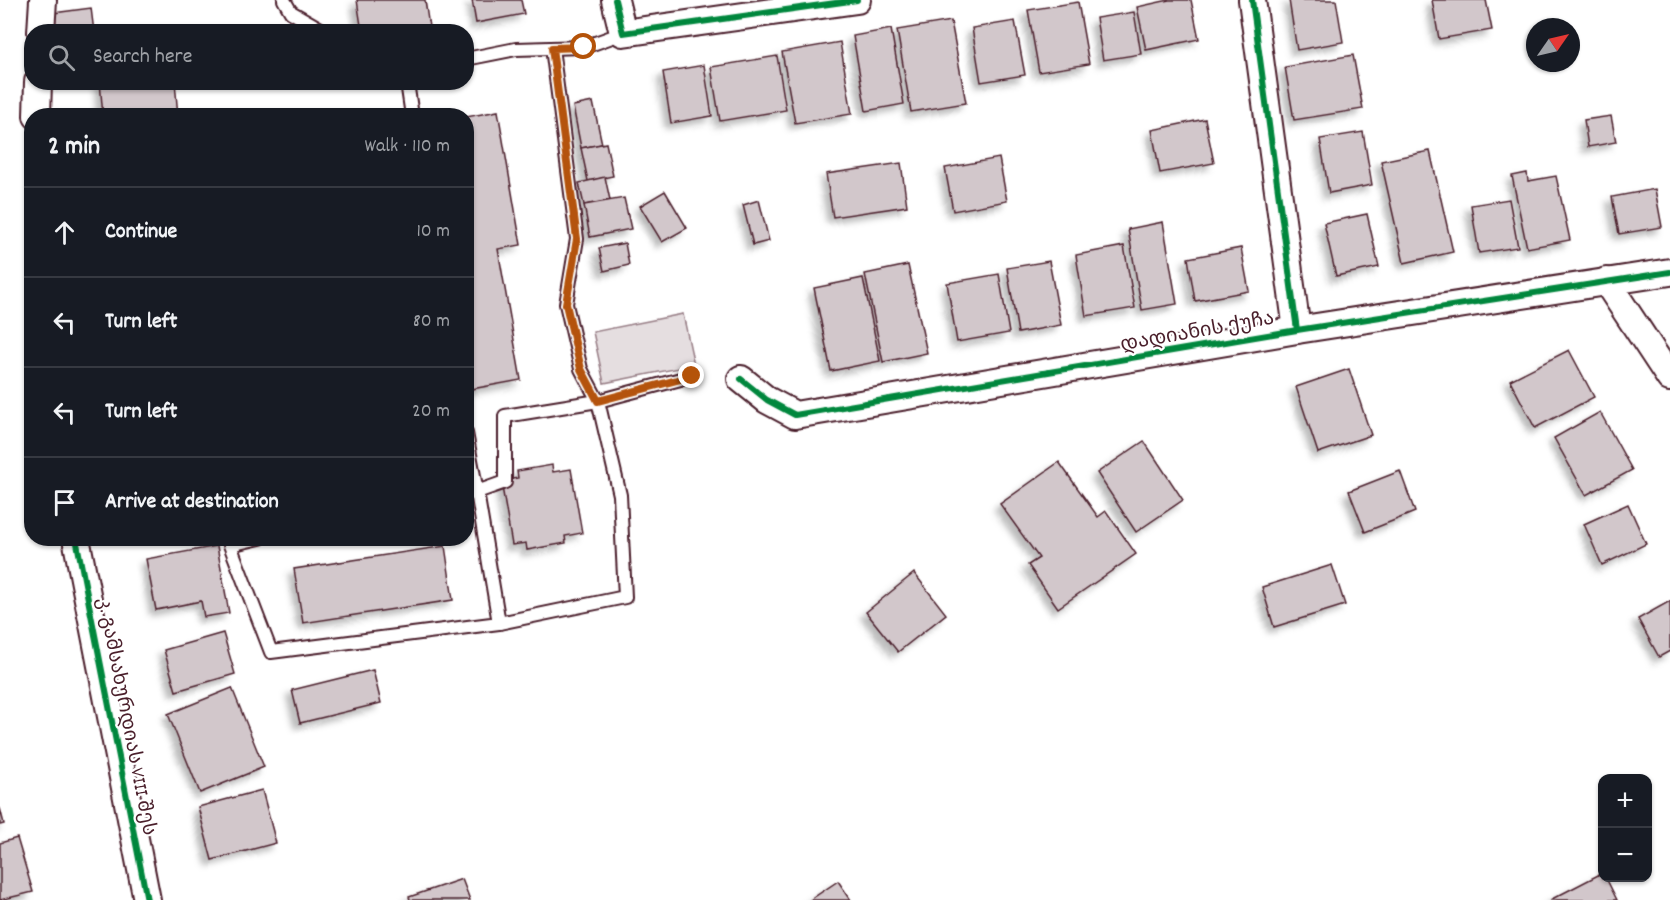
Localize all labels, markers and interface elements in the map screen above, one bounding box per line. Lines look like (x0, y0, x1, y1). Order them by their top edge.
north arrow (1526, 18, 1580, 72)
search box (24, 24, 474, 90)
route start (570, 33, 596, 59)
icon: search (45, 41, 78, 74)
text: Search here (93, 42, 192, 73)
text: 2 min (48, 129, 100, 166)
text: Walk · 110 m (364, 133, 450, 161)
icon: ahead (48, 216, 81, 249)
text: Continue (105, 217, 177, 248)
text: 10 m (416, 218, 450, 246)
icon: left (48, 306, 81, 339)
street label: დადიანის ქუჩა (1118, 306, 1277, 360)
text: Turn left (105, 307, 177, 338)
text: 80 m (413, 308, 450, 336)
route end (678, 362, 704, 388)
icon: left (48, 396, 81, 429)
text: Turn left (105, 397, 177, 428)
text: 20 m (412, 398, 450, 426)
icon: arrive (48, 486, 81, 519)
text: Arrive at destination (105, 487, 279, 518)
street label: კ. გამსახურდიას VIII შეს (88, 595, 162, 838)
map controls (1598, 774, 1652, 882)
button: + (1598, 774, 1652, 828)
button: − (1598, 828, 1652, 882)

